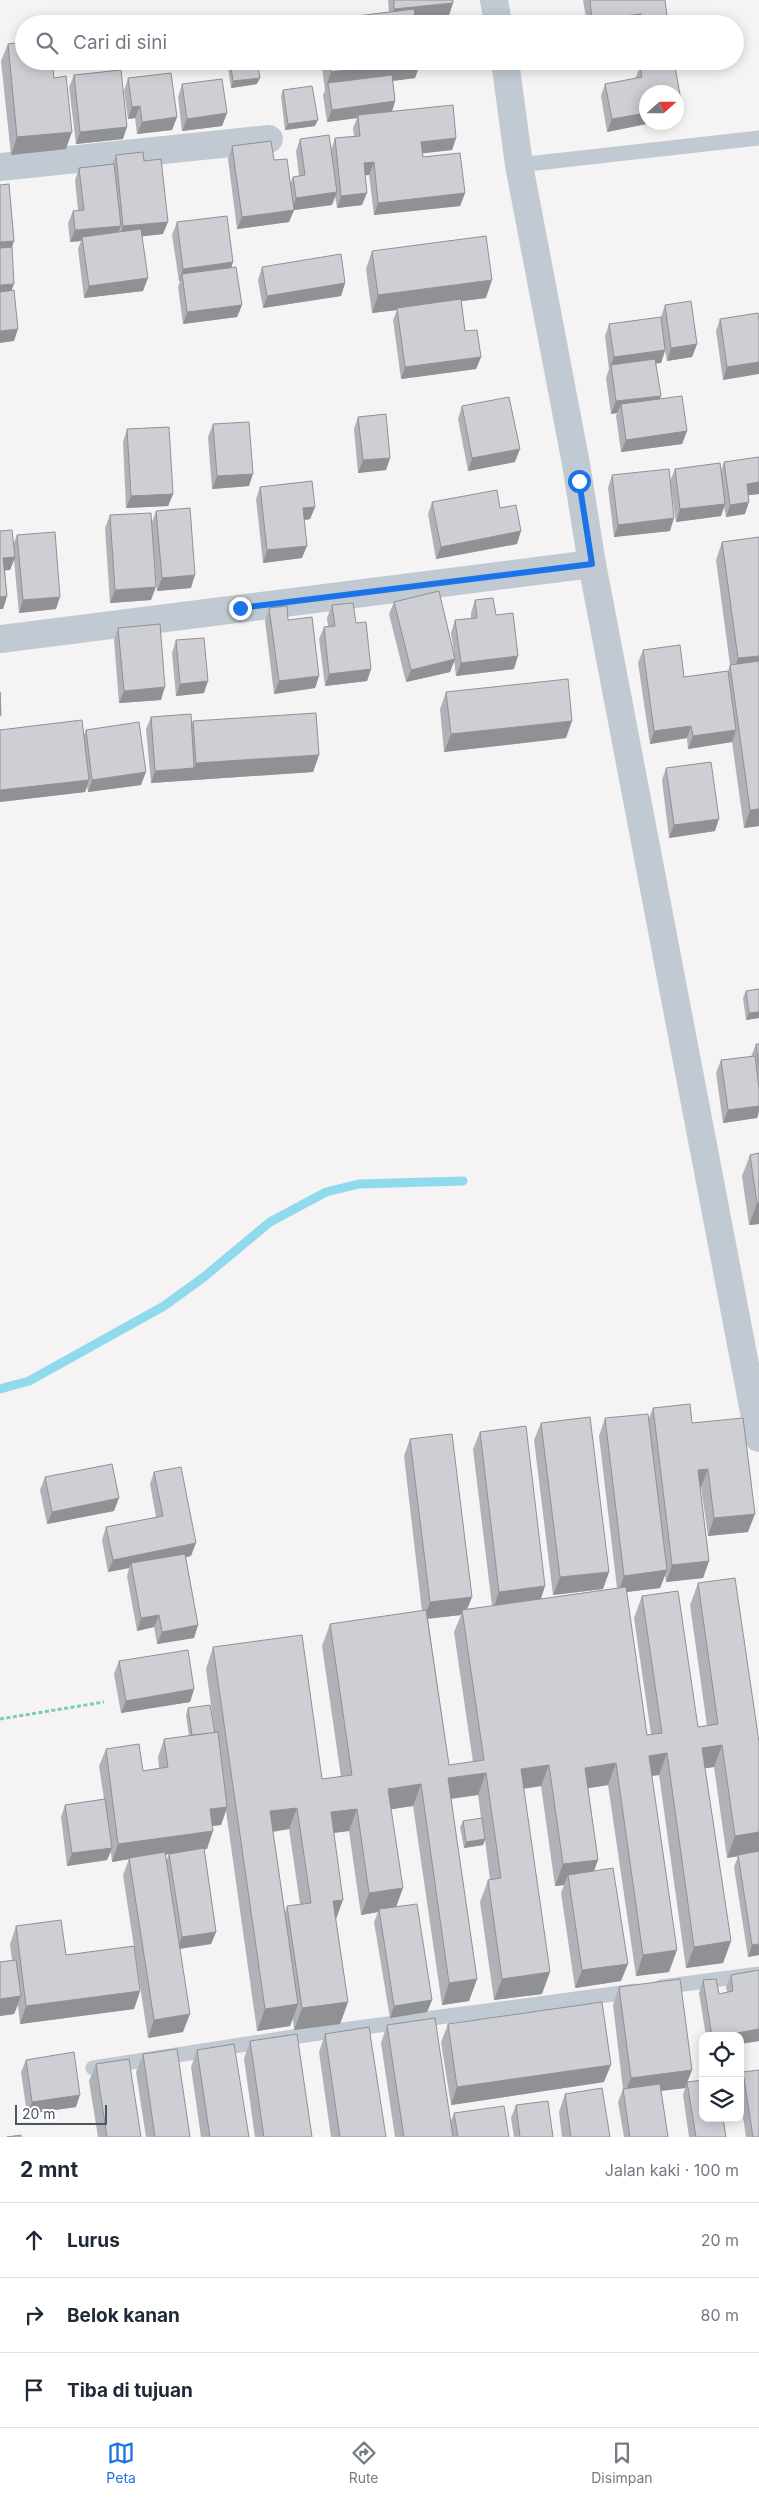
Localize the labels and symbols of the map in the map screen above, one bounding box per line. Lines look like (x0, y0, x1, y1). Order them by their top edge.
north arrow (639, 85, 684, 130)
route start (568, 470, 591, 493)
route end (229, 597, 252, 620)
scale bar (15, 2102, 108, 2125)

